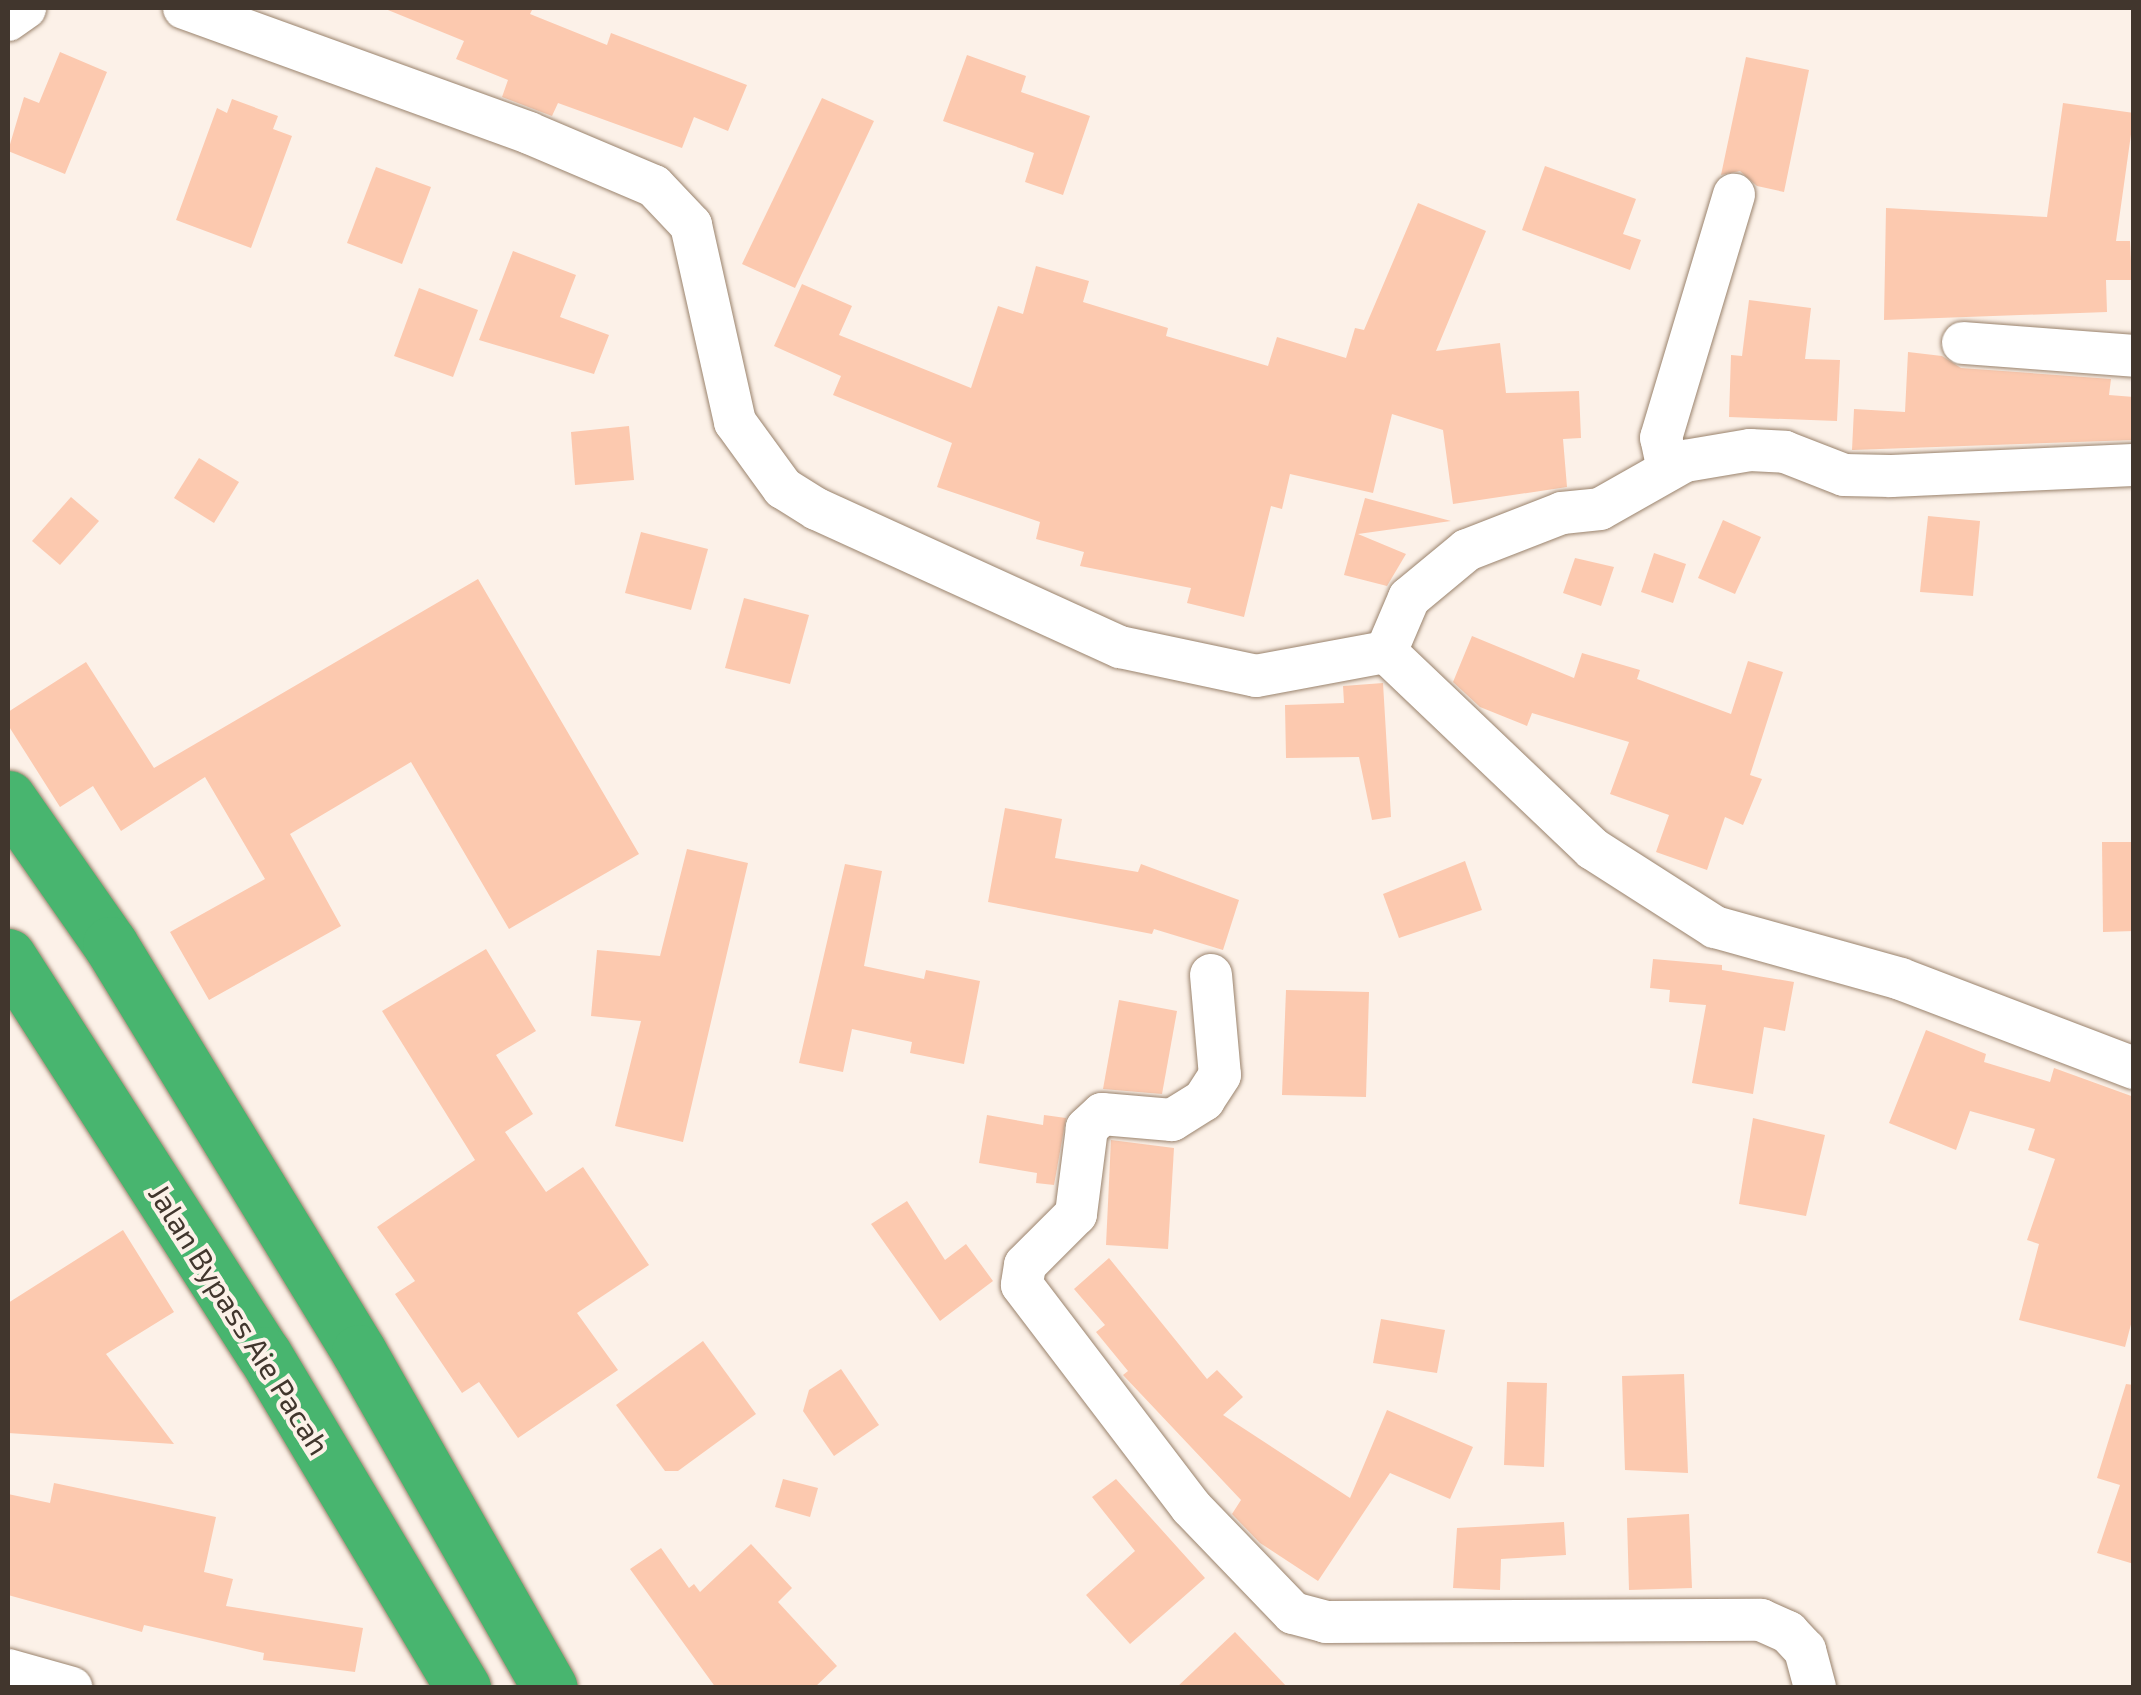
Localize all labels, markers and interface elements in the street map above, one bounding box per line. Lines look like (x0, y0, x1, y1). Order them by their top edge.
street label: Jalan Bypass Aie Pacah (142, 1177, 338, 1461)

